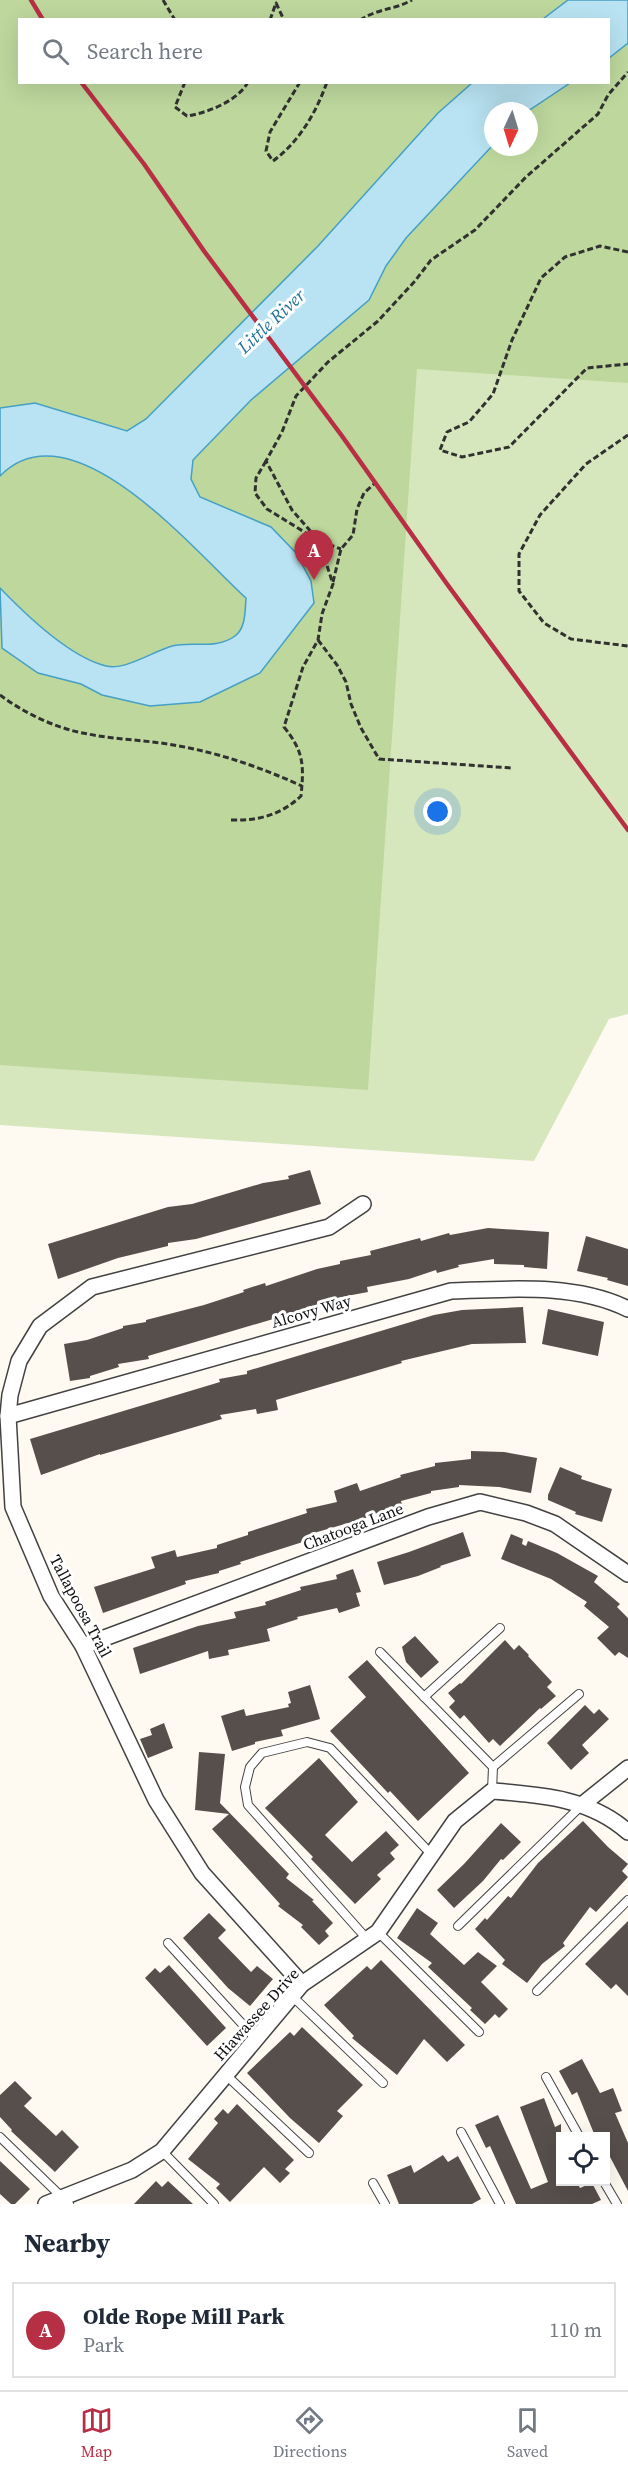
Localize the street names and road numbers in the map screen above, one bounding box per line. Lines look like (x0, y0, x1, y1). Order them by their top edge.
street label: Alcovy Way (269, 1289, 354, 1333)
street label: Chatooga Lane (300, 1497, 406, 1555)
street label: Tallapoosa Trail (45, 1551, 117, 1661)
street label: Hiawassee Drive (208, 1963, 304, 2065)

